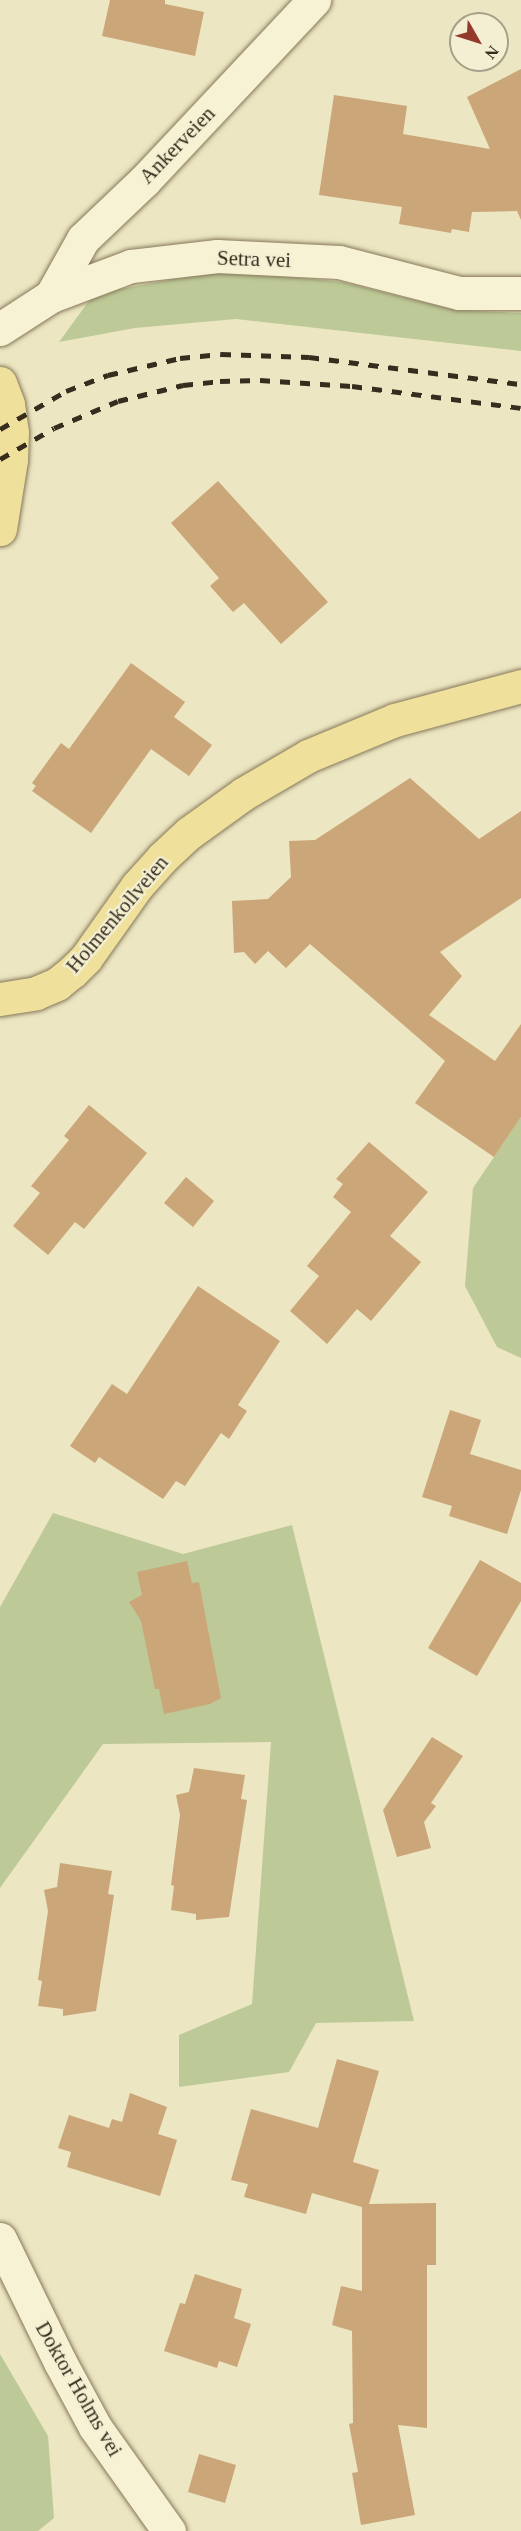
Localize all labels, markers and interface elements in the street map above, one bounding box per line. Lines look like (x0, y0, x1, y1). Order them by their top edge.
north arrow (449, 12, 509, 72)
text: N (482, 43, 502, 62)
street label: Ankerveien (134, 101, 220, 189)
street label: Setra vei (217, 245, 291, 273)
street label: Holmenkollveien (60, 850, 174, 978)
street label: Doktor Holms vei (30, 2317, 128, 2461)

